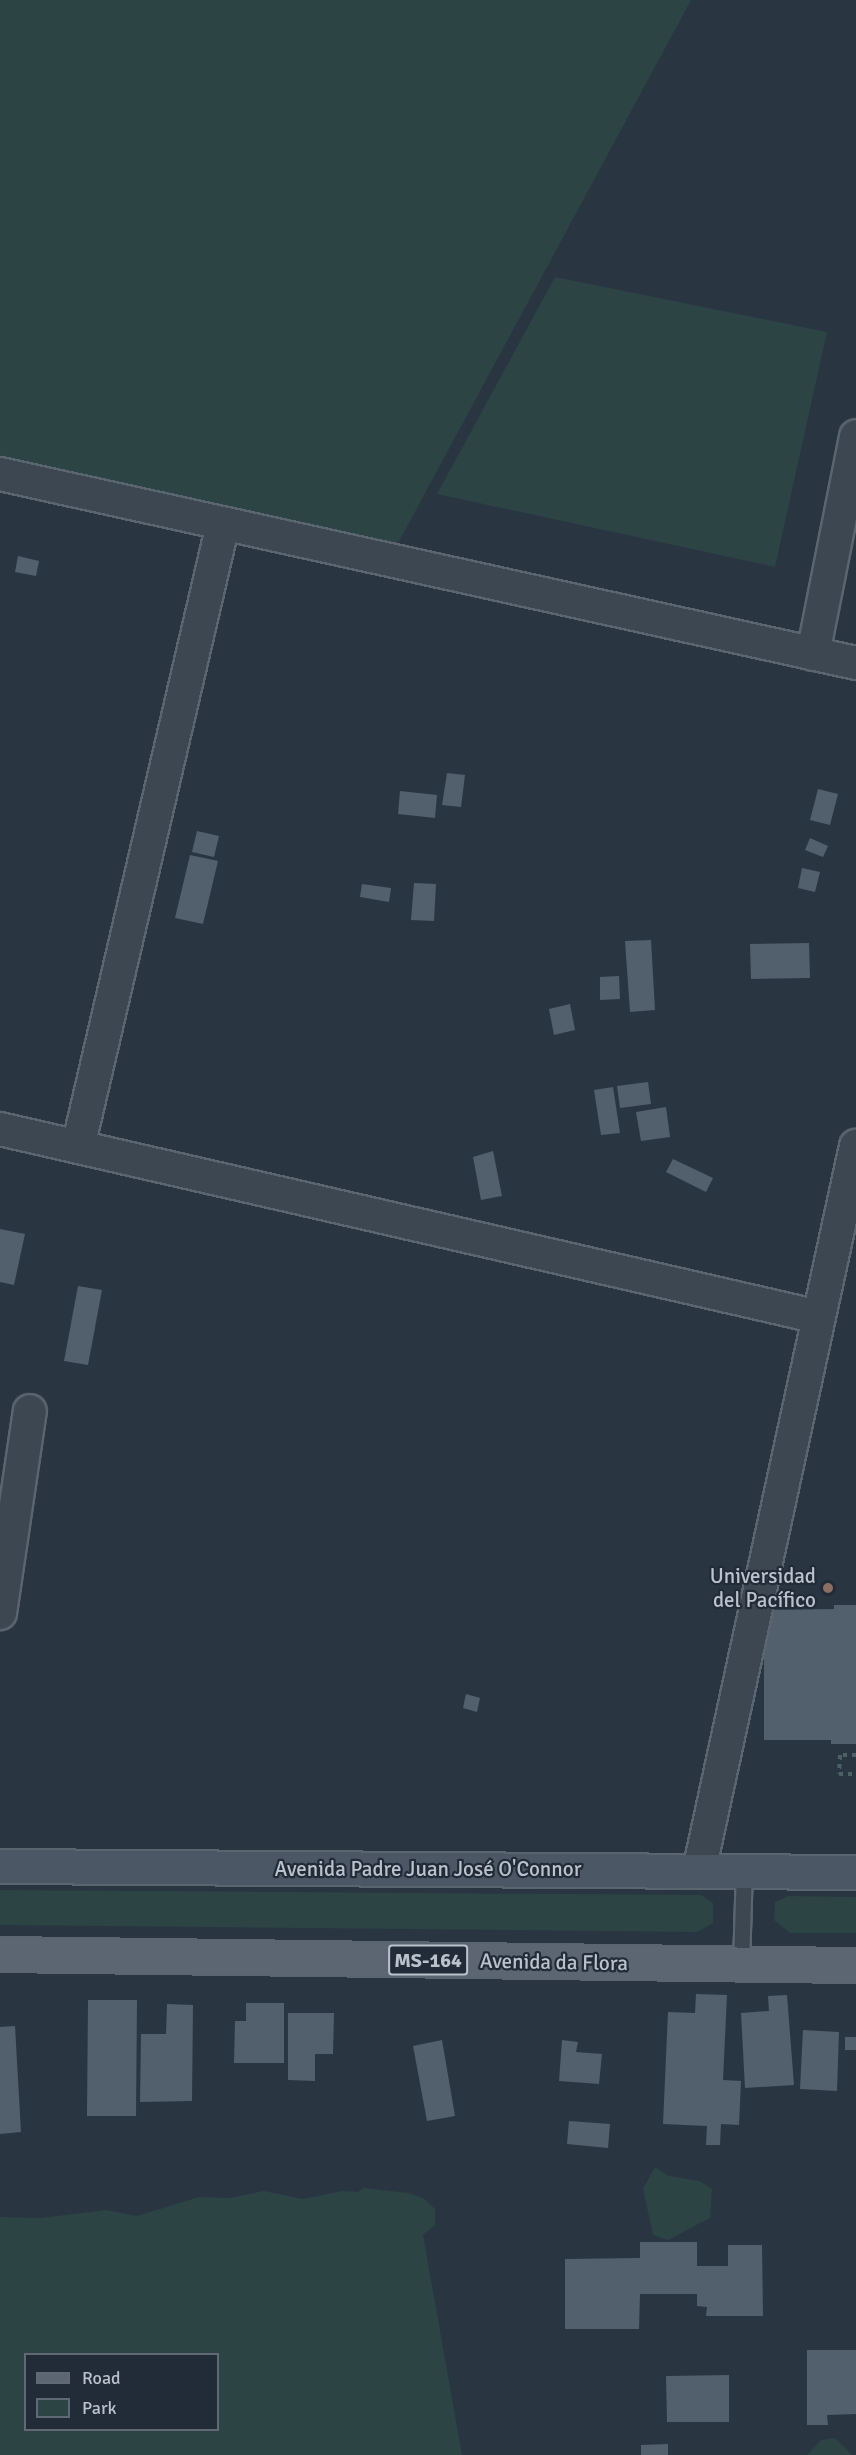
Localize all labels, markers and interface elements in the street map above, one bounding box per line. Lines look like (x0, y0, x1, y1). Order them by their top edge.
place label: Universidad del Pacífico (710, 1563, 816, 1613)
marker: Universidad del Pacífico (821, 1581, 835, 1595)
street label: Avenida Padre Juan José O'Connor (275, 1856, 581, 1882)
road number: MS-164 (388, 1943, 468, 1977)
street label: Avenida da Flora (480, 1948, 628, 1976)
legend (24, 2353, 219, 2431)
text: Road (82, 2367, 121, 2389)
text: Park (82, 2397, 117, 2419)

